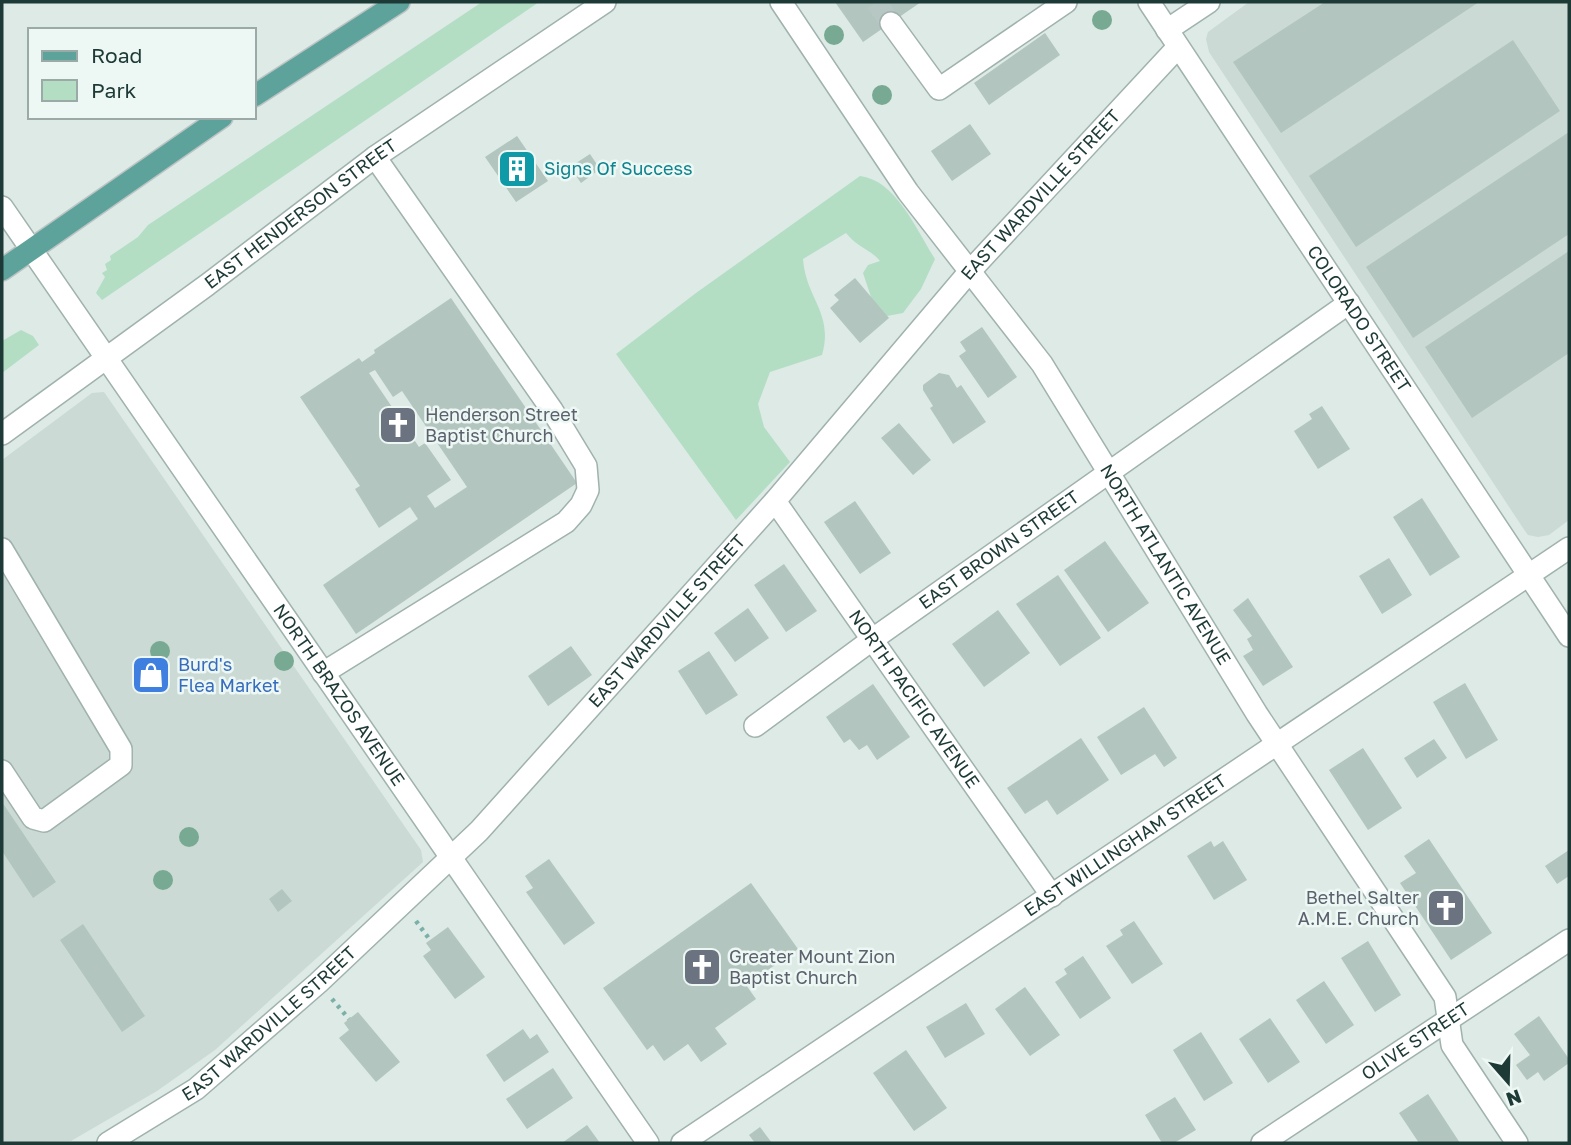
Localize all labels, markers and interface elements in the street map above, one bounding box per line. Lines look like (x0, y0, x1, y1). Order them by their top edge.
legend (28, 28, 256, 119)
text: Road (91, 42, 142, 68)
text: Park (91, 77, 137, 103)
street label: EAST WARDVILLE STREET (955, 104, 1124, 284)
street label: EAST HENDERSON STREET (200, 134, 400, 293)
building icon: Signs Of Success (496, 148, 538, 190)
place label: Signs Of Success (544, 157, 692, 179)
street label: COLORADO STREET (1303, 241, 1416, 396)
place label: Henderson Street Baptist Church (425, 403, 578, 446)
church icon: Henderson Street Baptist Church (377, 404, 419, 446)
street label: NORTH ATLANTIC AVENUE (1096, 460, 1236, 669)
street label: EAST BROWN STREET (914, 485, 1083, 613)
street label: EAST WARDVILLE STREET (583, 530, 749, 712)
street label: NORTH BRAZOS AVENUE (269, 599, 410, 790)
street label: NORTH PACIFIC AVENUE (845, 605, 985, 792)
place label: Burd's Flea Market (178, 653, 280, 696)
shop icon: Burd's Flea Market (130, 654, 172, 696)
street label: EAST WILLINGHAM STREET (1019, 769, 1230, 920)
place label: Bethel Salter A.M.E. Church (1298, 886, 1419, 929)
church icon: Bethel Salter A.M.E. Church (1425, 887, 1467, 929)
street label: EAST WARDVILLE STREET (177, 941, 360, 1105)
place label: Greater Mount Zion Baptist Church (729, 945, 895, 988)
church icon: Greater Mount Zion Baptist Church (681, 946, 723, 988)
street label: OLIVE STREET (1357, 997, 1473, 1084)
north arrow (1473, 1047, 1543, 1117)
text: N (1503, 1085, 1525, 1112)

